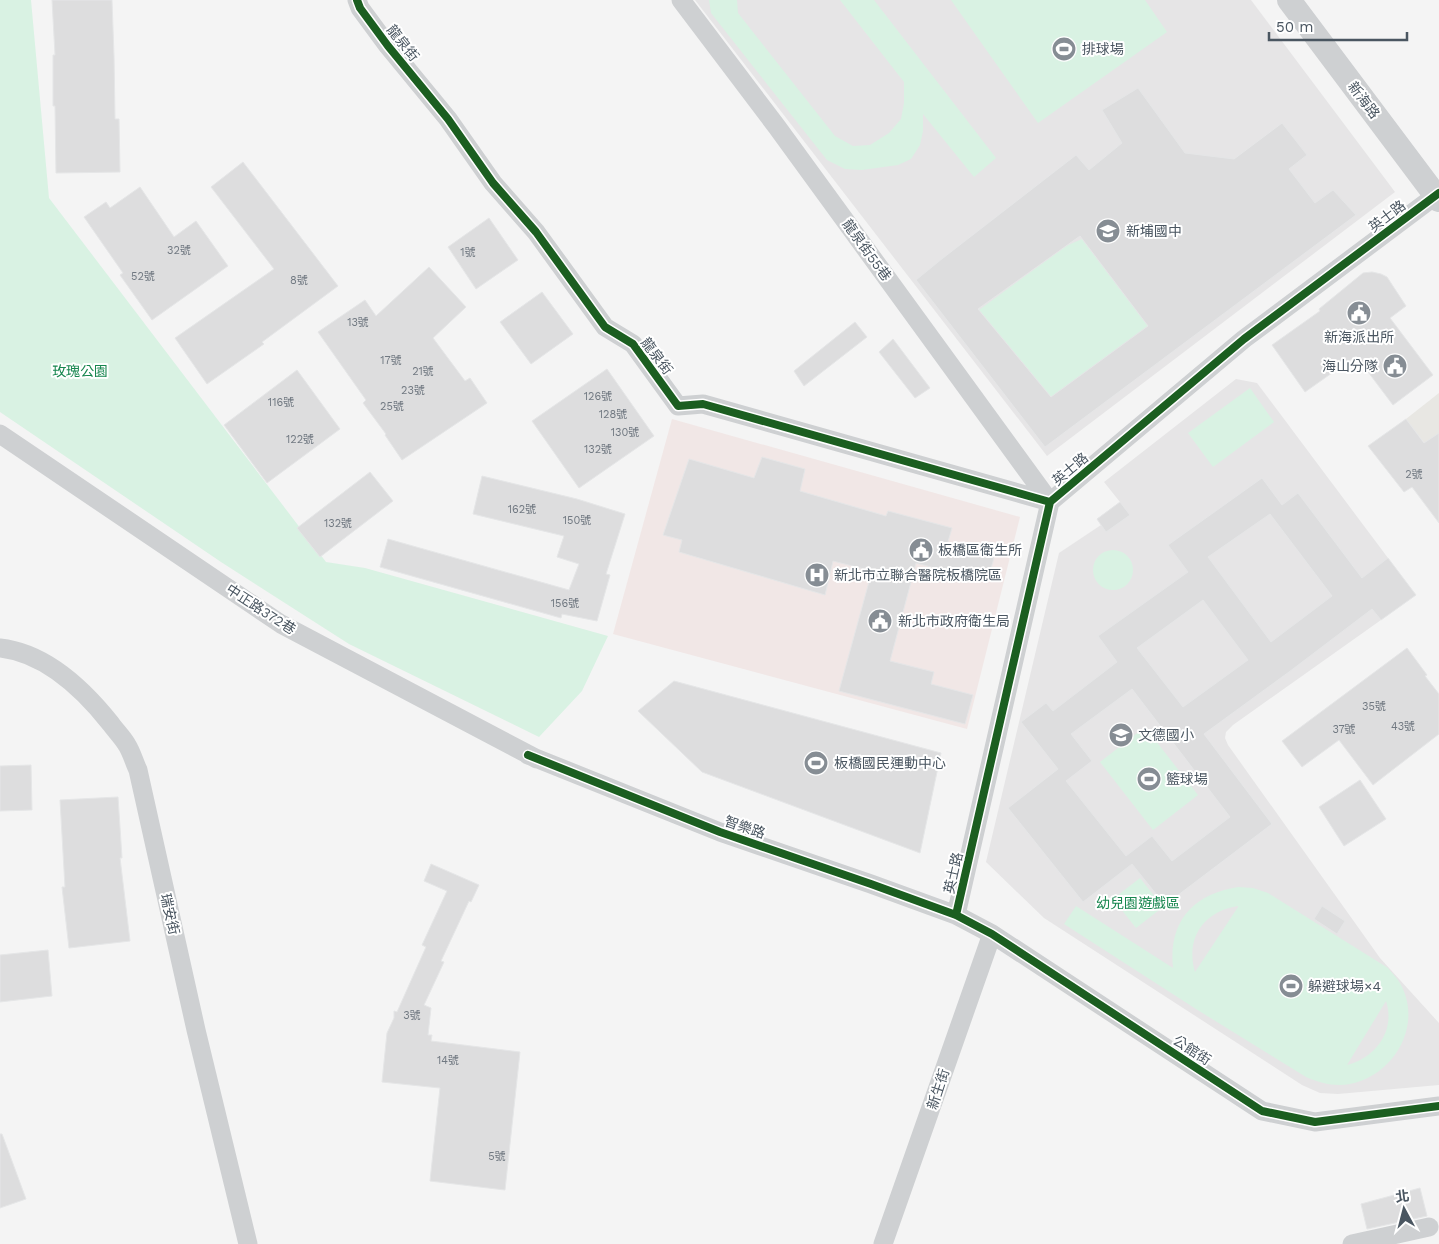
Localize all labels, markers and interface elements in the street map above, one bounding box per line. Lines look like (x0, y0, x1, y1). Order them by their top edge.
scale bar (1269, 10, 1406, 42)
text: 50 m (1276, 18, 1313, 36)
street label: 龍泉街 (384, 22, 422, 64)
sports icon: 排球場 (1051, 36, 1077, 62)
place label: 排球場 (1082, 41, 1124, 57)
street label: 新海路 (1345, 78, 1383, 122)
street label: 英士路 (1365, 197, 1409, 235)
street label: 龍泉街55巷 (839, 216, 895, 284)
school or university icon: 新埔國中 (1095, 218, 1121, 244)
place label: 新埔國中 (1126, 223, 1182, 239)
house number: 32號 (167, 244, 191, 257)
house number: 1號 (460, 246, 476, 259)
house number: 52號 (131, 270, 155, 283)
house number: 8號 (290, 274, 308, 287)
public building icon: 新海派出所 (1346, 300, 1372, 326)
house number: 13號 (347, 316, 369, 329)
place label: 新海派出所 (1324, 329, 1394, 345)
street label: 龍泉街 (638, 334, 676, 378)
public building icon: 海山分隊 (1382, 353, 1408, 379)
house number: 17號 (380, 354, 402, 367)
place label: 海山分隊 (1322, 358, 1378, 374)
park label: 玫瑰公園 (52, 363, 108, 379)
house number: 21號 (412, 365, 434, 378)
house number: 23號 (401, 384, 425, 397)
house number: 126號 (584, 390, 612, 403)
house number: 116號 (268, 396, 294, 409)
house number: 25號 (380, 400, 404, 413)
house number: 128號 (599, 408, 627, 421)
house number: 130號 (611, 426, 639, 439)
house number: 122號 (286, 433, 314, 446)
house number: 132號 (584, 443, 612, 456)
street label: 英士路 (1049, 449, 1091, 489)
house number: 2號 (1405, 468, 1423, 481)
house number: 162號 (508, 503, 536, 516)
house number: 150號 (563, 514, 591, 527)
house number: 132號 (324, 517, 352, 530)
public building icon: 板橋區衛生所 (908, 537, 934, 563)
place label: 板橋區衛生所 (938, 542, 1022, 558)
hospital icon: 新北市立聯合醫院板橋院區 (804, 562, 830, 588)
place label: 新北市立聯合醫院板橋院區 (834, 567, 1002, 583)
street label: 中正路372巷 (223, 581, 299, 637)
house number: 156號 (551, 597, 579, 610)
public building icon: 新北市政府衛生局 (867, 608, 893, 634)
place label: 新北市政府衛生局 (898, 613, 1010, 629)
house number: 35號 (1362, 700, 1386, 713)
house number: 43號 (1391, 720, 1415, 733)
school or university icon: 文德國小 (1108, 722, 1134, 748)
house number: 37號 (1332, 723, 1356, 736)
place label: 文德國小 (1138, 727, 1194, 743)
sports icon: 板橋國民運動中心 (803, 750, 829, 776)
place label: 板橋國民運動中心 (834, 755, 946, 771)
sports icon: 籃球場 (1136, 766, 1162, 792)
place label: 籃球場 (1166, 771, 1208, 787)
street label: 智樂路 (723, 813, 767, 841)
street label: 英士路 (940, 851, 966, 895)
street label: 瑞安街 (157, 892, 183, 936)
park label: 幼兒園遊戲區 (1096, 895, 1180, 911)
sports icon: 躲避球場×4 (1278, 973, 1304, 999)
place label: 躲避球場×4 (1308, 978, 1381, 994)
house number: 3號 (403, 1009, 421, 1022)
street label: 公館街 (1170, 1032, 1214, 1068)
house number: 14號 (437, 1054, 459, 1067)
street label: 新生街 (924, 1067, 952, 1111)
house number: 5號 (488, 1150, 506, 1163)
north arrow (1379, 1184, 1429, 1234)
text: 北 (1394, 1187, 1410, 1205)

